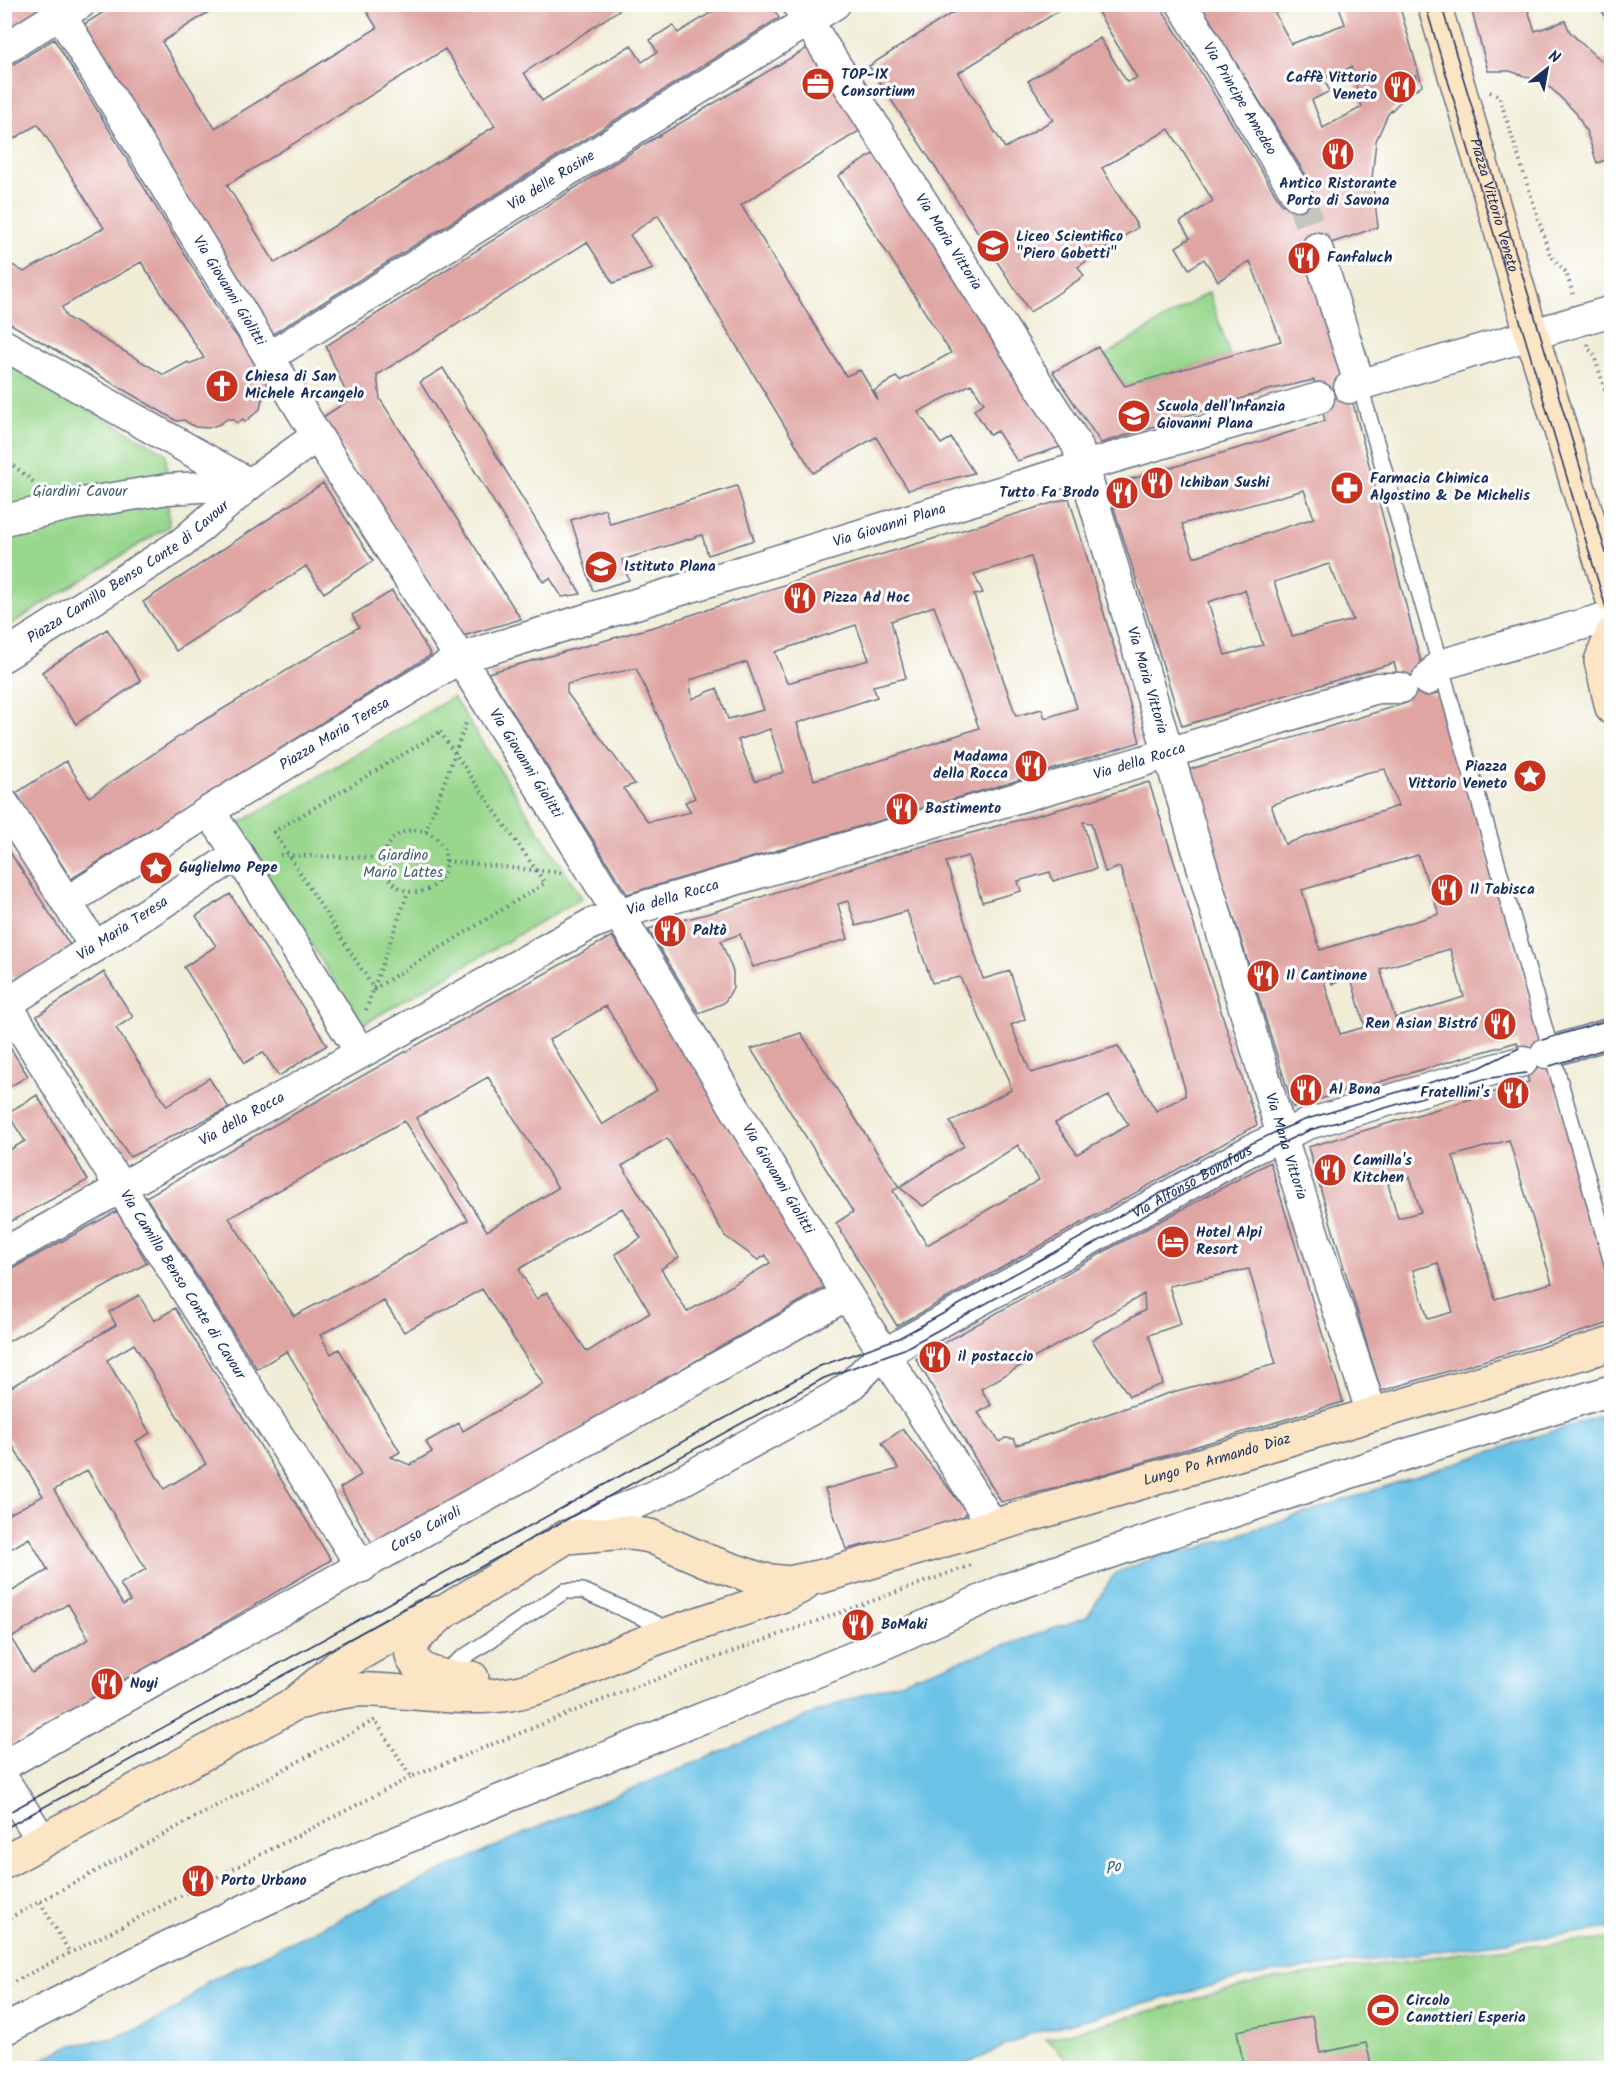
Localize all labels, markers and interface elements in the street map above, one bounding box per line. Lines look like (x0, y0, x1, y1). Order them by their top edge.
street label: Via Principe Amedeo (1196, 38, 1283, 160)
north arrow (1517, 39, 1577, 99)
text: N (1543, 44, 1565, 71)
place label: TOP-IX Consortium (841, 63, 915, 104)
office icon: TOP-IX Consortium (800, 66, 836, 102)
place label: Caffè Vittorio Veneto (1286, 66, 1377, 107)
restaurant icon: Caffè Vittorio Veneto (1382, 69, 1418, 105)
restaurant icon: Antico Ristorante Porto di Savona (1320, 136, 1356, 172)
street label: Piazza Vittorio Veneto (1462, 136, 1525, 275)
street label: Via delle Rosine (503, 144, 600, 217)
place label: Antico Ristorante Porto di Savona (1279, 172, 1397, 213)
street label: Via Maria Vittoria (908, 189, 988, 295)
place label: Liceo Scientifico "Piero Gobetti" (1016, 225, 1123, 266)
school or university icon: Liceo Scientifico "Piero Gobetti" (975, 228, 1011, 264)
street label: Via Giovanni Giolitti (186, 231, 272, 352)
restaurant icon: Fanfaluch (1286, 240, 1322, 276)
place label: Fanfaluch (1327, 246, 1392, 270)
place label: Chiesa di San Michele Arcangelo (245, 365, 364, 406)
church icon: Chiesa di San Michele Arcangelo (204, 368, 240, 404)
place label: Scuola dell'Infanzia Giovanni Plana (1157, 395, 1285, 436)
school or university icon: Scuola dell'Infanzia Giovanni Plana (1116, 398, 1152, 434)
restaurant icon: Ichiban Sushi (1139, 465, 1175, 501)
place label: Farmacia Chimica Algostino & De Michelis (1370, 467, 1530, 508)
pharmacy icon: Farmacia Chimica Algostino & De Michelis (1329, 470, 1365, 506)
place label: Ichiban Sushi (1180, 471, 1271, 495)
restaurant icon: Tutto Fa Brodo (1104, 475, 1140, 511)
park label: Giardini Cavour (33, 480, 128, 504)
place label: Tutto Fa Brodo (999, 481, 1099, 505)
street label: Piazza Camillo Benso Conte di Cavour (22, 494, 236, 650)
street label: Via Giovanni Plana (830, 497, 949, 555)
school or university icon: Istituto Plana (583, 549, 619, 585)
place label: Istituto Plana (624, 555, 716, 579)
restaurant icon: Pizza Ad Hoc (782, 580, 818, 616)
place label: Pizza Ad Hoc (823, 586, 910, 610)
street label: Via Maria Vittoria (1120, 624, 1174, 737)
street label: Piazza Maria Teresa (275, 691, 395, 777)
street label: Via Giovanni Giolitti (482, 704, 569, 824)
street label: Via della Rocca (1091, 737, 1189, 787)
place label: Madama della Rocca (933, 745, 1008, 786)
restaurant icon: Madama della Rocca (1013, 748, 1049, 784)
place label: Piazza Vittorio Veneto (1408, 755, 1507, 796)
place icon: Piazza Vittorio Veneto (1512, 758, 1548, 794)
restaurant icon: Bastimento (884, 791, 920, 827)
place label: Bastimento (925, 797, 1001, 821)
park label: Giardino Mario Lattes (363, 844, 444, 885)
place icon: Guglielmo Pepe (138, 850, 174, 886)
place label: Guglielmo Pepe (179, 856, 278, 880)
restaurant icon: Il Tabisca (1429, 872, 1465, 908)
street label: Via della Rocca (624, 873, 722, 923)
place label: Il Tabisca (1470, 878, 1535, 902)
street label: Via Maria Teresa (72, 890, 173, 968)
restaurant icon: Paltò (652, 913, 688, 949)
place label: Paltò (693, 919, 727, 943)
restaurant icon: Il Cantinone (1245, 958, 1281, 994)
place label: Il Cantinone (1286, 964, 1368, 988)
restaurant icon: Ren Asian Bistró (1482, 1006, 1518, 1042)
place label: Ren Asian Bistró (1365, 1012, 1478, 1036)
restaurant icon: Al Bona (1288, 1072, 1324, 1108)
restaurant icon: Fratellini's (1495, 1075, 1531, 1111)
place label: Al Bona (1329, 1078, 1381, 1102)
place label: Fratellini's (1420, 1081, 1490, 1105)
street label: Via della Rocca (195, 1086, 290, 1153)
street label: Via Maria Vittoria (1258, 1090, 1313, 1203)
street label: Via Giovanni Giolitti (735, 1119, 821, 1240)
street label: Via Alfonso Bonafous (1128, 1139, 1258, 1226)
place label: Camilla's Kitchen (1353, 1149, 1412, 1190)
restaurant icon: Camilla's Kitchen (1312, 1152, 1348, 1188)
street label: Via Camillo Benso Conte di Cavour (113, 1185, 252, 1385)
place label: Hotel Alpi Resort (1196, 1221, 1263, 1262)
hotel icon: Hotel Alpi Resort (1155, 1224, 1191, 1260)
restaurant icon: il postaccio (917, 1339, 953, 1375)
place label: il postaccio (958, 1345, 1034, 1369)
street label: Lungo Po Armando Diaz (1140, 1427, 1294, 1493)
street label: Corso Cairoli (386, 1499, 467, 1559)
restaurant icon: BoMaki (840, 1607, 876, 1643)
place label: BoMaki (881, 1613, 929, 1637)
restaurant icon: Noyi (89, 1666, 125, 1702)
place label: Noyi (130, 1672, 159, 1696)
water label: Po (1102, 1853, 1126, 1882)
restaurant icon: Porto Urbano (180, 1863, 216, 1899)
place label: Porto Urbano (221, 1869, 307, 1893)
place label: Circolo Canottieri Esperia (1406, 1989, 1526, 2030)
sports icon: Circolo Canottieri Esperia (1365, 1992, 1401, 2028)

